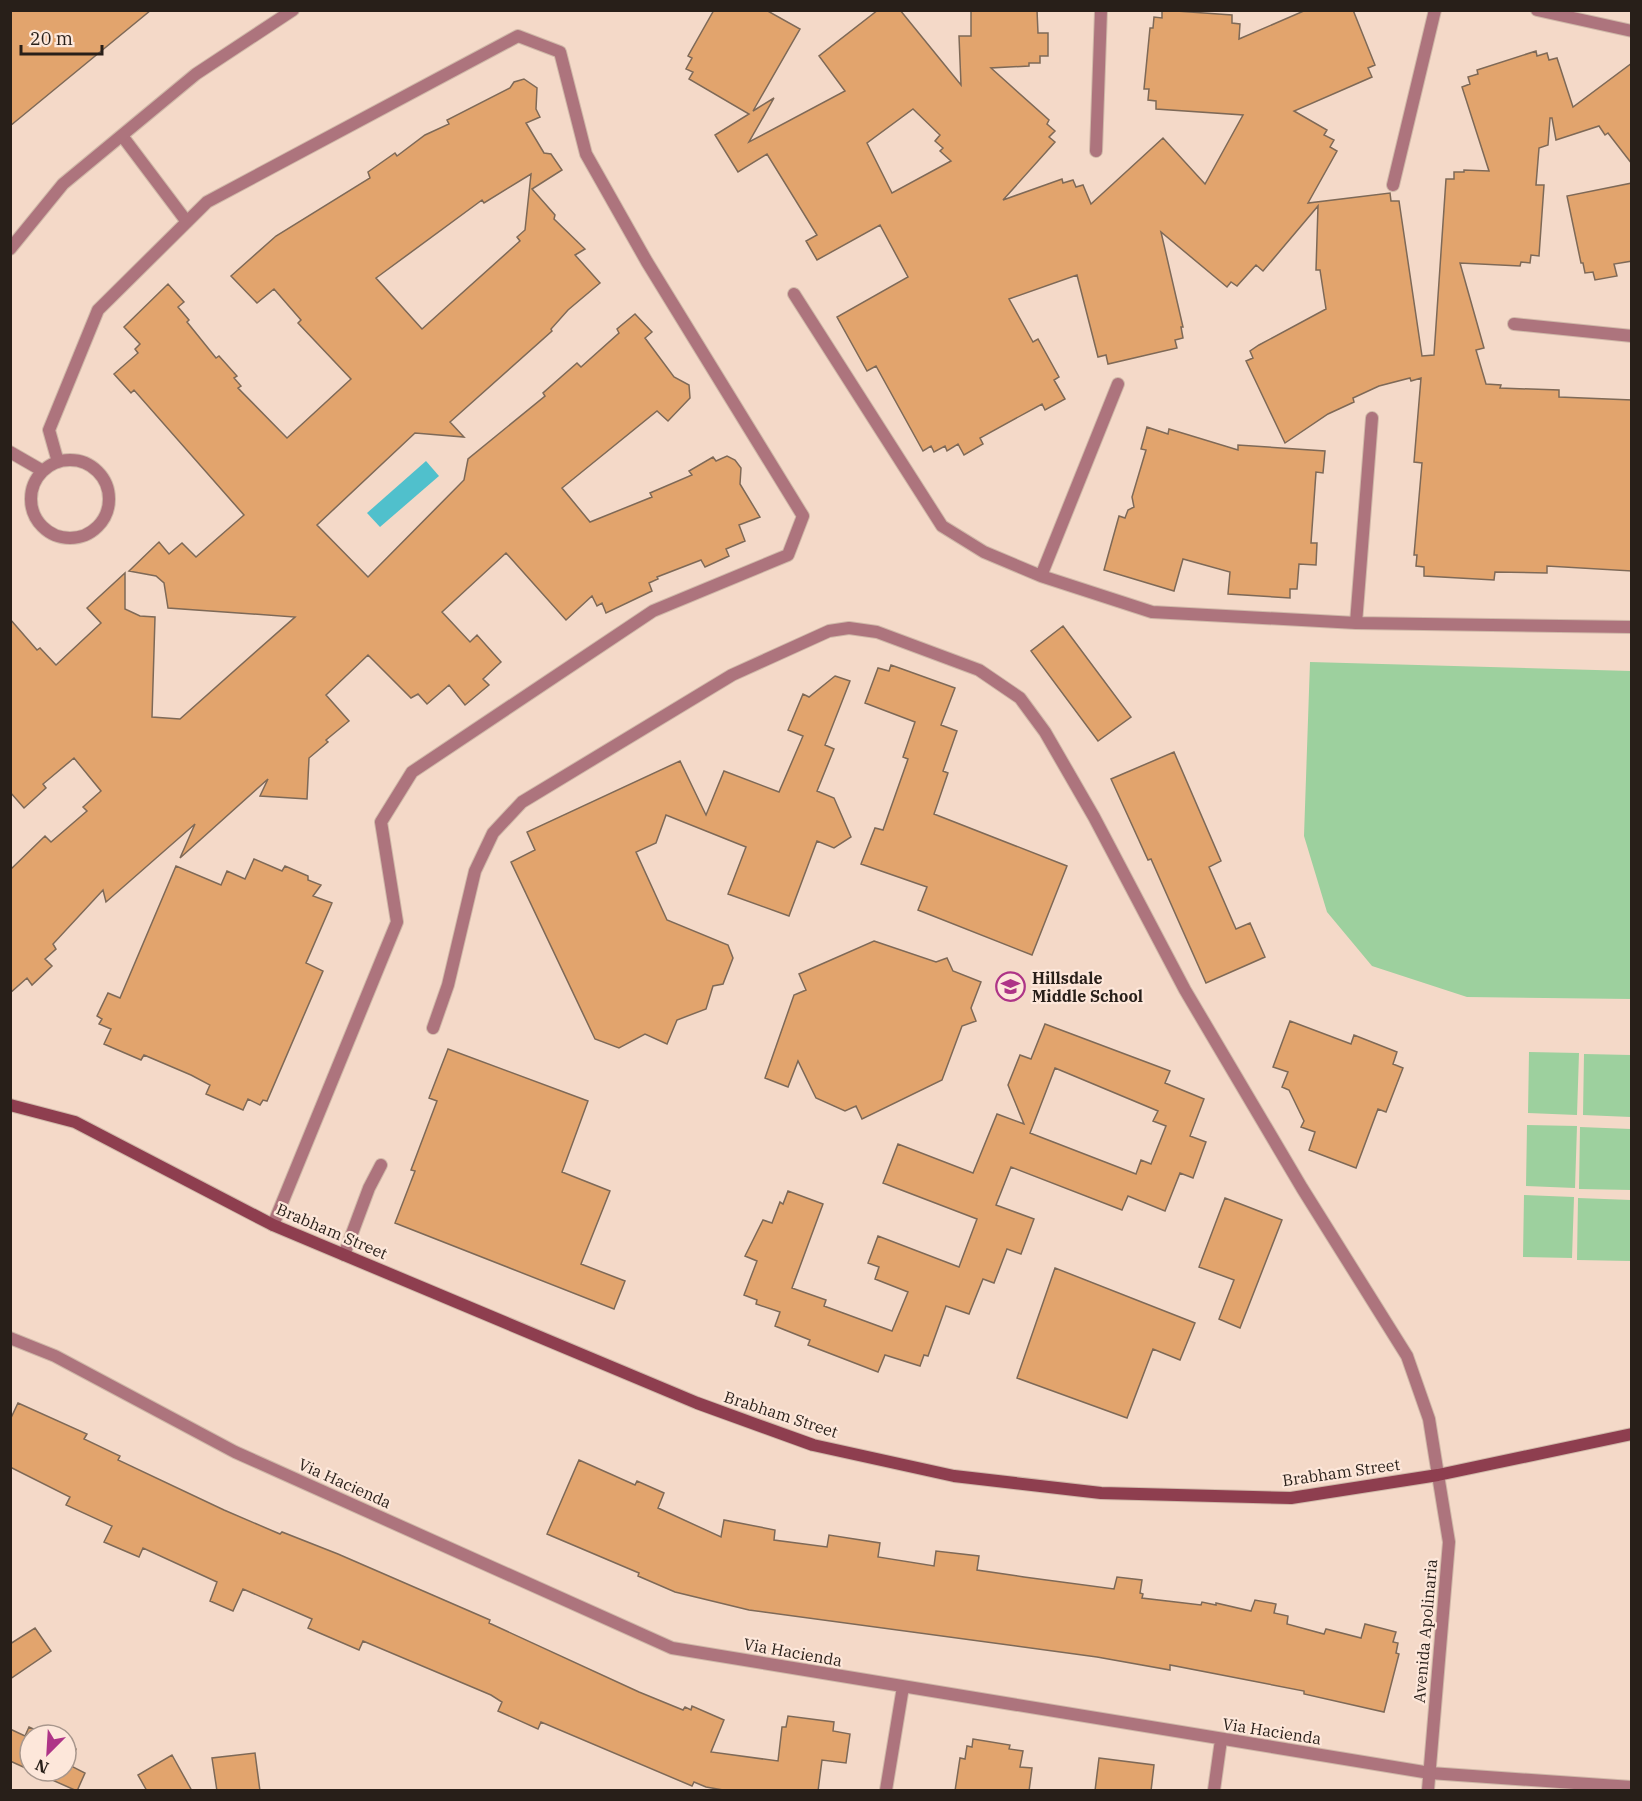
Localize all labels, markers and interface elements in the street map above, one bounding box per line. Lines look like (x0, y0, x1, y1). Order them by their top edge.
scale bar (21, 18, 102, 56)
text: 20 m (30, 27, 73, 50)
place label: Hillsdale Middle School (1032, 968, 1143, 1006)
school or university icon: Hillsdale Middle School (995, 971, 1027, 1003)
street label: Brabham Street (274, 1199, 391, 1264)
street label: Brabham Street (722, 1386, 841, 1442)
street label: Via Hacienda (295, 1454, 395, 1513)
street label: Brabham Street (1281, 1454, 1401, 1490)
street label: Avenida Apolinaria (1409, 1558, 1441, 1704)
street label: Via Hacienda (742, 1633, 844, 1671)
street label: Via Hacienda (1221, 1713, 1323, 1749)
north arrow (18, 1723, 78, 1783)
text: N (32, 1755, 52, 1778)

